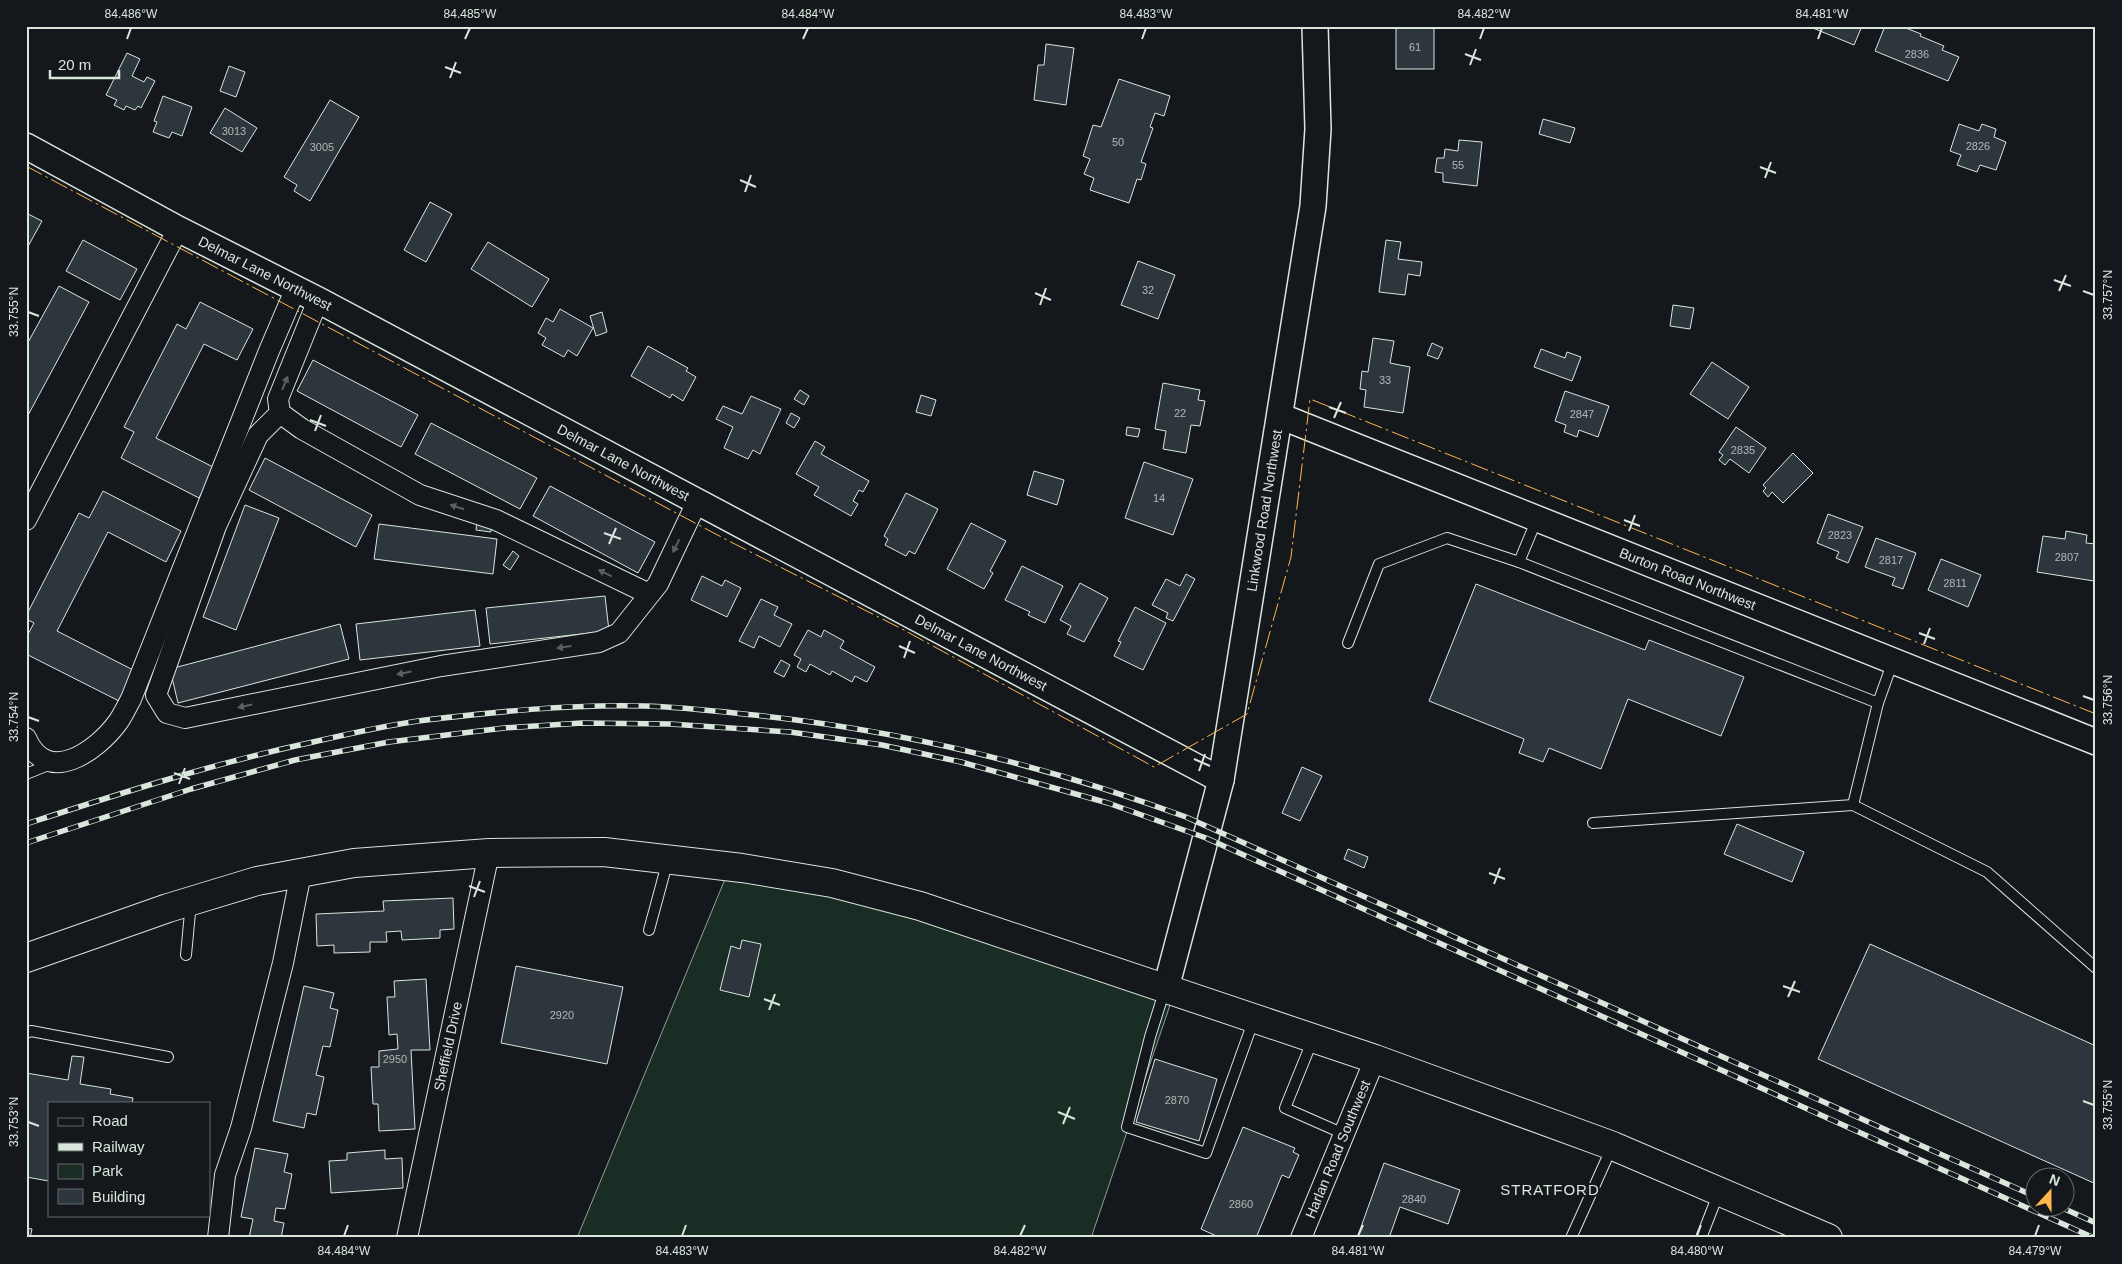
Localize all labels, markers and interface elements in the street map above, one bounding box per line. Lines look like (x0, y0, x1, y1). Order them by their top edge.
text: 84.486°W (105, 7, 158, 21)
text: 84.485°W (444, 7, 497, 21)
text: 84.484°W (782, 7, 835, 21)
text: 84.483°W (1120, 7, 1173, 21)
text: 84.482°W (1458, 7, 1511, 21)
text: 84.481°W (1796, 7, 1849, 21)
house number: 61 (1409, 41, 1421, 53)
scale bar (50, 48, 119, 80)
house number: 2836 (1905, 48, 1929, 60)
text: 20 m (58, 56, 91, 73)
house number: 3013 (222, 125, 246, 137)
house number: 50 (1112, 136, 1124, 148)
house number: 2826 (1966, 140, 1990, 152)
house number: 3005 (310, 141, 334, 153)
house number: 55 (1452, 159, 1464, 171)
street label: Delmar Lane Northwest (196, 233, 335, 314)
text: 33.757°N (2101, 270, 2115, 320)
house number: 32 (1142, 284, 1154, 296)
text: 33.755°N (7, 287, 21, 337)
house number: 33 (1379, 374, 1391, 386)
one-way arrow (281, 376, 289, 390)
house number: 22 (1174, 407, 1186, 419)
house number: 2847 (1570, 408, 1594, 420)
street label: Delmar Lane Northwest (555, 421, 692, 504)
street label: Linkwood Road Northwest (1243, 428, 1285, 593)
house number: 2835 (1731, 444, 1755, 456)
house number: 14 (1153, 492, 1165, 504)
one-way arrow (449, 503, 464, 511)
house number: 2823 (1828, 529, 1852, 541)
one-way arrow (672, 539, 680, 553)
street label: Burton Road Northwest (1617, 544, 1758, 613)
house number: 2807 (2055, 551, 2079, 563)
house number: 2817 (1879, 554, 1903, 566)
one-way arrow (598, 569, 612, 577)
house number: 2811 (1943, 577, 1967, 589)
street label: Delmar Lane Northwest (912, 611, 1050, 694)
one-way arrow (556, 643, 572, 651)
one-way arrow (396, 669, 411, 677)
text: 33.756°N (2101, 675, 2115, 725)
text: 33.754°N (7, 692, 21, 742)
one-way arrow (237, 702, 252, 710)
street label: Sheffield Drive (431, 1000, 465, 1092)
house number: 2920 (550, 1009, 574, 1021)
house number: 2950 (383, 1053, 407, 1065)
street label: Harlan Road Southwest (1302, 1078, 1373, 1221)
text: 33.755°N (2101, 1080, 2115, 1130)
house number: 2870 (1165, 1094, 1189, 1106)
text: 33.753°N (7, 1097, 21, 1147)
legend (48, 1102, 210, 1216)
text: Road (92, 1112, 128, 1129)
text: Railway (92, 1138, 145, 1155)
text: Park (92, 1162, 123, 1179)
north arrow (2024, 1166, 2074, 1216)
text: N (2047, 1171, 2062, 1189)
district label: STRATFORD (1500, 1181, 1600, 1198)
text: Building (92, 1188, 145, 1205)
house number: 2840 (1402, 1193, 1426, 1205)
house number: 2860 (1229, 1198, 1253, 1210)
text: 84.484°W (318, 1244, 371, 1258)
text: 84.483°W (656, 1244, 709, 1258)
text: 84.482°W (994, 1244, 1047, 1258)
text: 84.481°W (1332, 1244, 1385, 1258)
text: 84.480°W (1671, 1244, 1724, 1258)
text: 84.479°W (2009, 1244, 2062, 1258)

